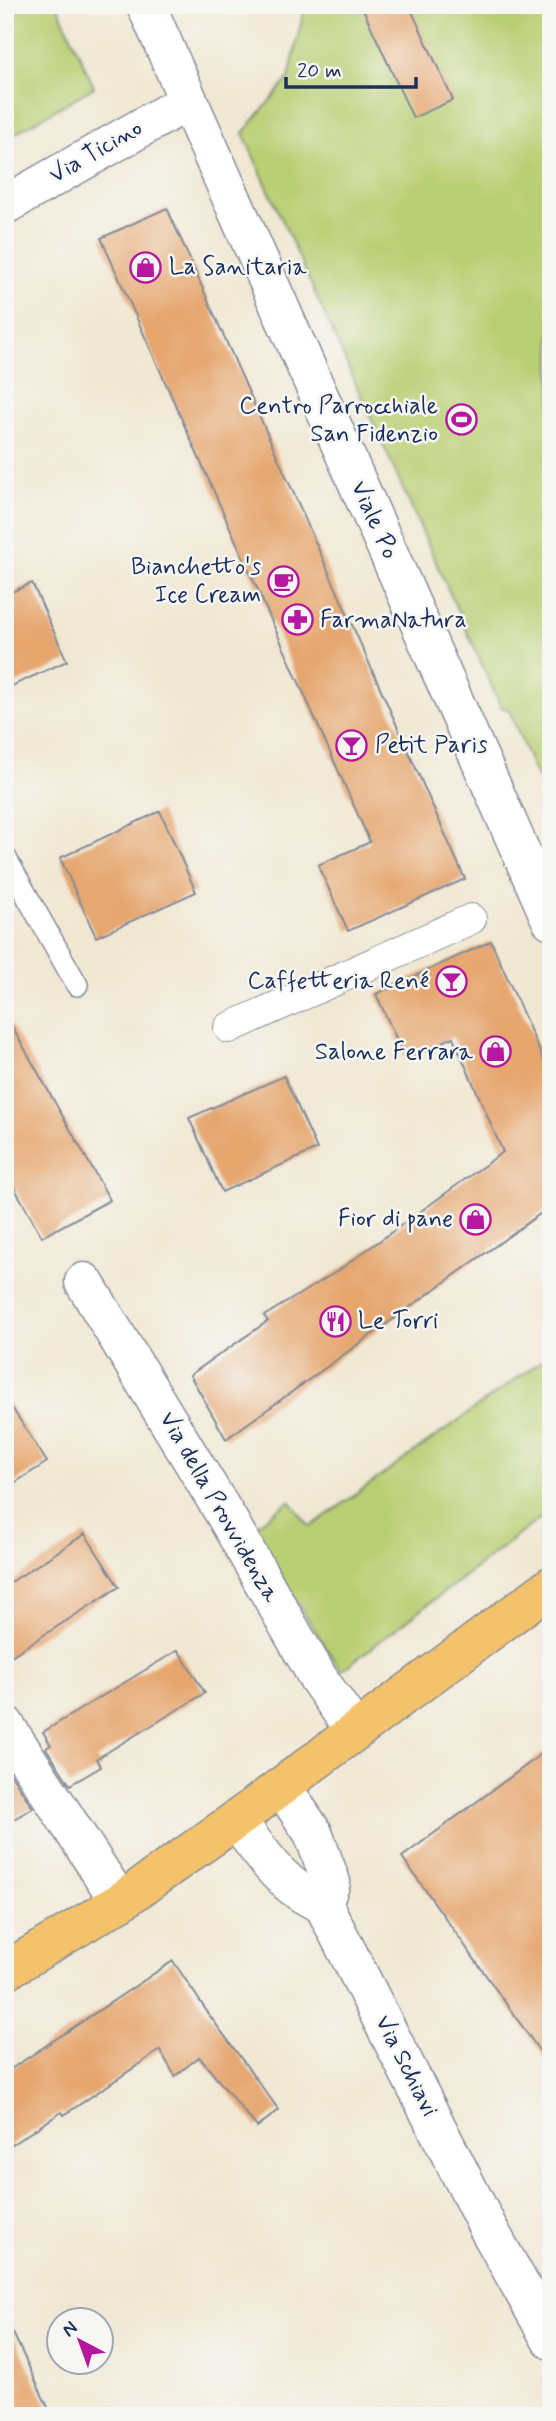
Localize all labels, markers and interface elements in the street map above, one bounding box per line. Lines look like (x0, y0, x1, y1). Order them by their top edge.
scale bar (286, 46, 416, 90)
text: 20 m (297, 57, 342, 85)
street label: Via Ticino (44, 113, 148, 191)
shop icon: La Sanitaria (129, 250, 163, 284)
place label: La Sanitaria (169, 252, 307, 283)
place label: Centro Parrocchiale San Fidenzio (239, 391, 438, 450)
sports icon: Centro Parrocchiale San Fidenzio (444, 403, 478, 437)
street label: Viale Po (343, 476, 405, 564)
place label: Bianchetto's Ice Cream (131, 552, 261, 611)
cafe icon: Bianchetto's Ice Cream (267, 564, 301, 598)
pharmacy icon: FarmaNatura (280, 603, 314, 637)
place label: FarmaNatura (320, 605, 467, 636)
bar icon: Petit Paris (335, 728, 369, 762)
place label: Petit Paris (375, 730, 488, 761)
bar icon: Caffetteria René (435, 964, 469, 998)
place label: Caffetteria René (247, 966, 429, 997)
shop icon: Salone Ferrara (479, 1035, 513, 1069)
place label: Salone Ferrara (315, 1037, 474, 1068)
shop icon: Fior di pane (459, 1202, 493, 1236)
place label: Fior di pane (338, 1204, 453, 1235)
restaurant icon: Le Torri (318, 1304, 352, 1338)
place label: Le Torri (358, 1306, 438, 1337)
street label: Via della Provvidenza (152, 1406, 287, 1609)
street label: Via Schiavi (367, 2010, 445, 2122)
north arrow (46, 2306, 116, 2376)
text: N (57, 2316, 83, 2343)

